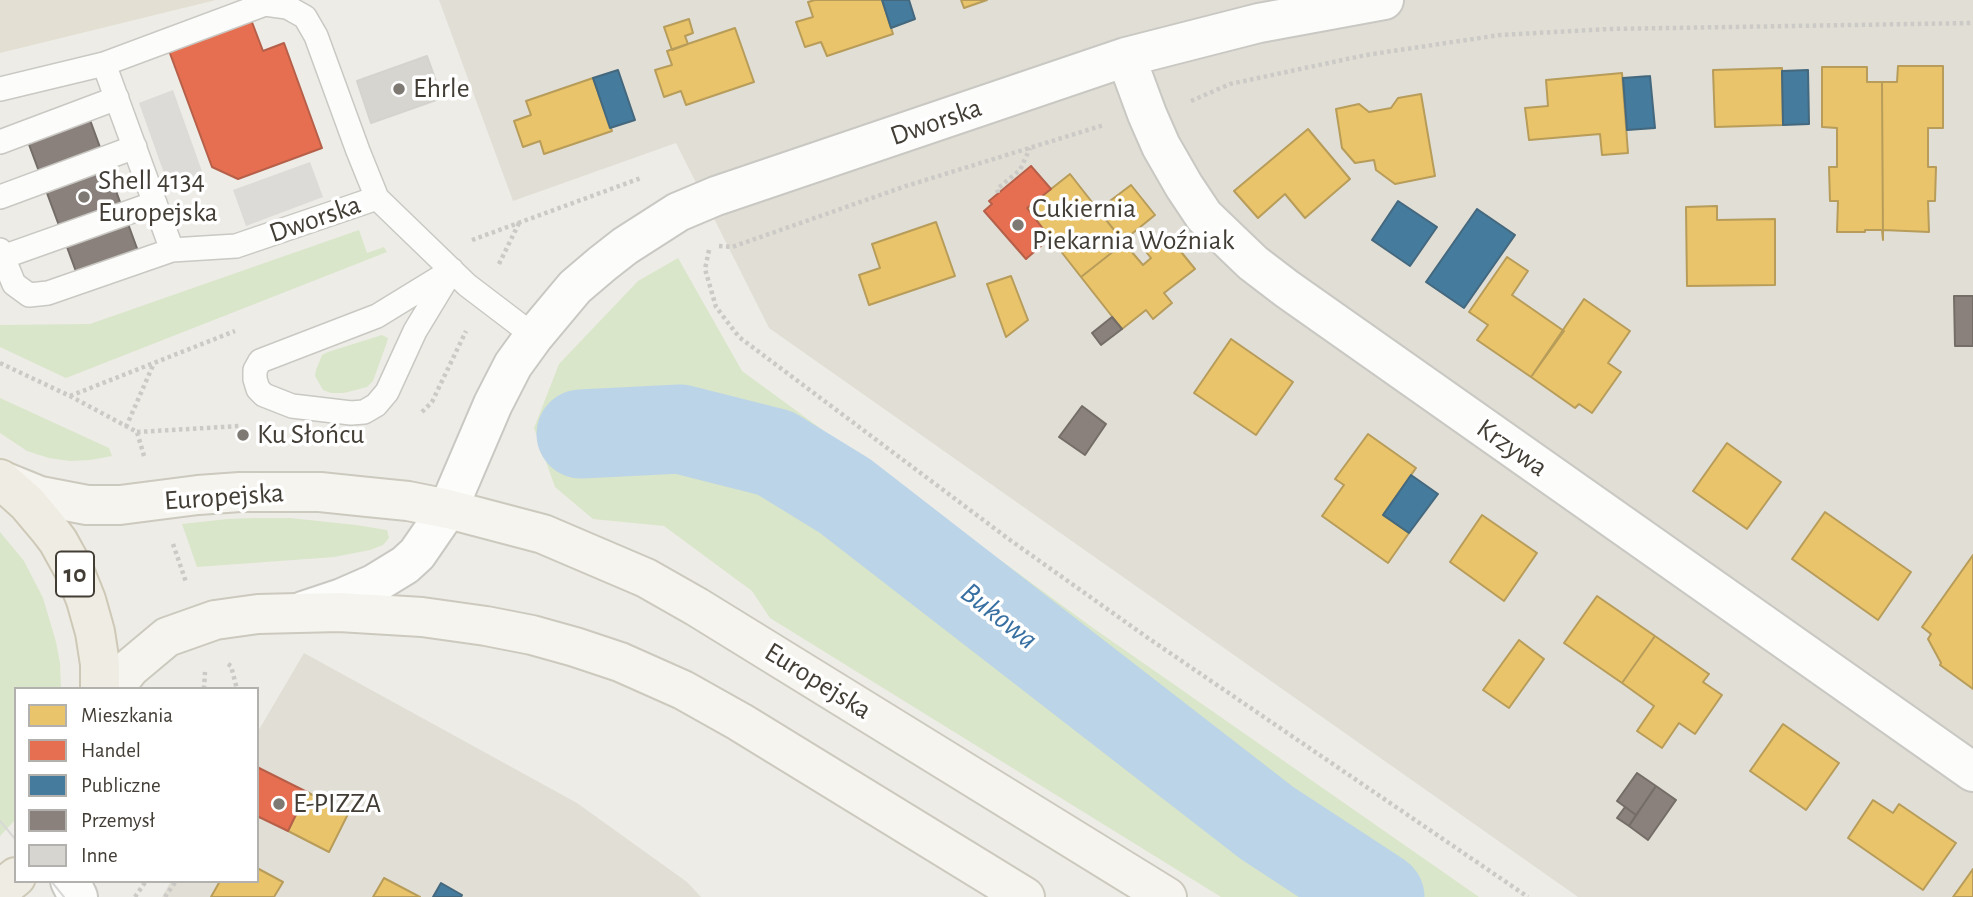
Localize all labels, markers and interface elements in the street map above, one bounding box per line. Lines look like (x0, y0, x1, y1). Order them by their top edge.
place label: Ehrle (413, 72, 470, 106)
marker: Ehrle (391, 81, 407, 97)
street label: Dworska (886, 91, 986, 153)
place label: Shell 4134 Europejska (98, 164, 218, 230)
street label: Dworska (265, 188, 365, 250)
marker: Shell 4134 Europejska (76, 189, 92, 205)
place label: Cukiernia Piekarnia Woźniak (1032, 192, 1235, 258)
marker: Cukiernia Piekarnia Woźniak (1010, 217, 1026, 233)
street label: Krzywa (1470, 412, 1554, 484)
place label: Ku Słońcu (257, 418, 364, 452)
marker: Ku Słońcu (235, 427, 251, 443)
street label: Europejska (163, 476, 285, 518)
road number: 10 (56, 552, 94, 596)
water label: Bukowa (953, 575, 1045, 657)
street label: Europejska (758, 635, 878, 727)
legend (14, 687, 259, 883)
text: Mieszkania (81, 705, 173, 726)
text: Handel (81, 740, 141, 761)
text: Publiczne (81, 775, 161, 796)
place label: E-PIZZA (293, 787, 381, 821)
marker: E-PIZZA (271, 796, 287, 812)
text: Przemysł (81, 810, 155, 831)
text: Inne (81, 845, 118, 866)

